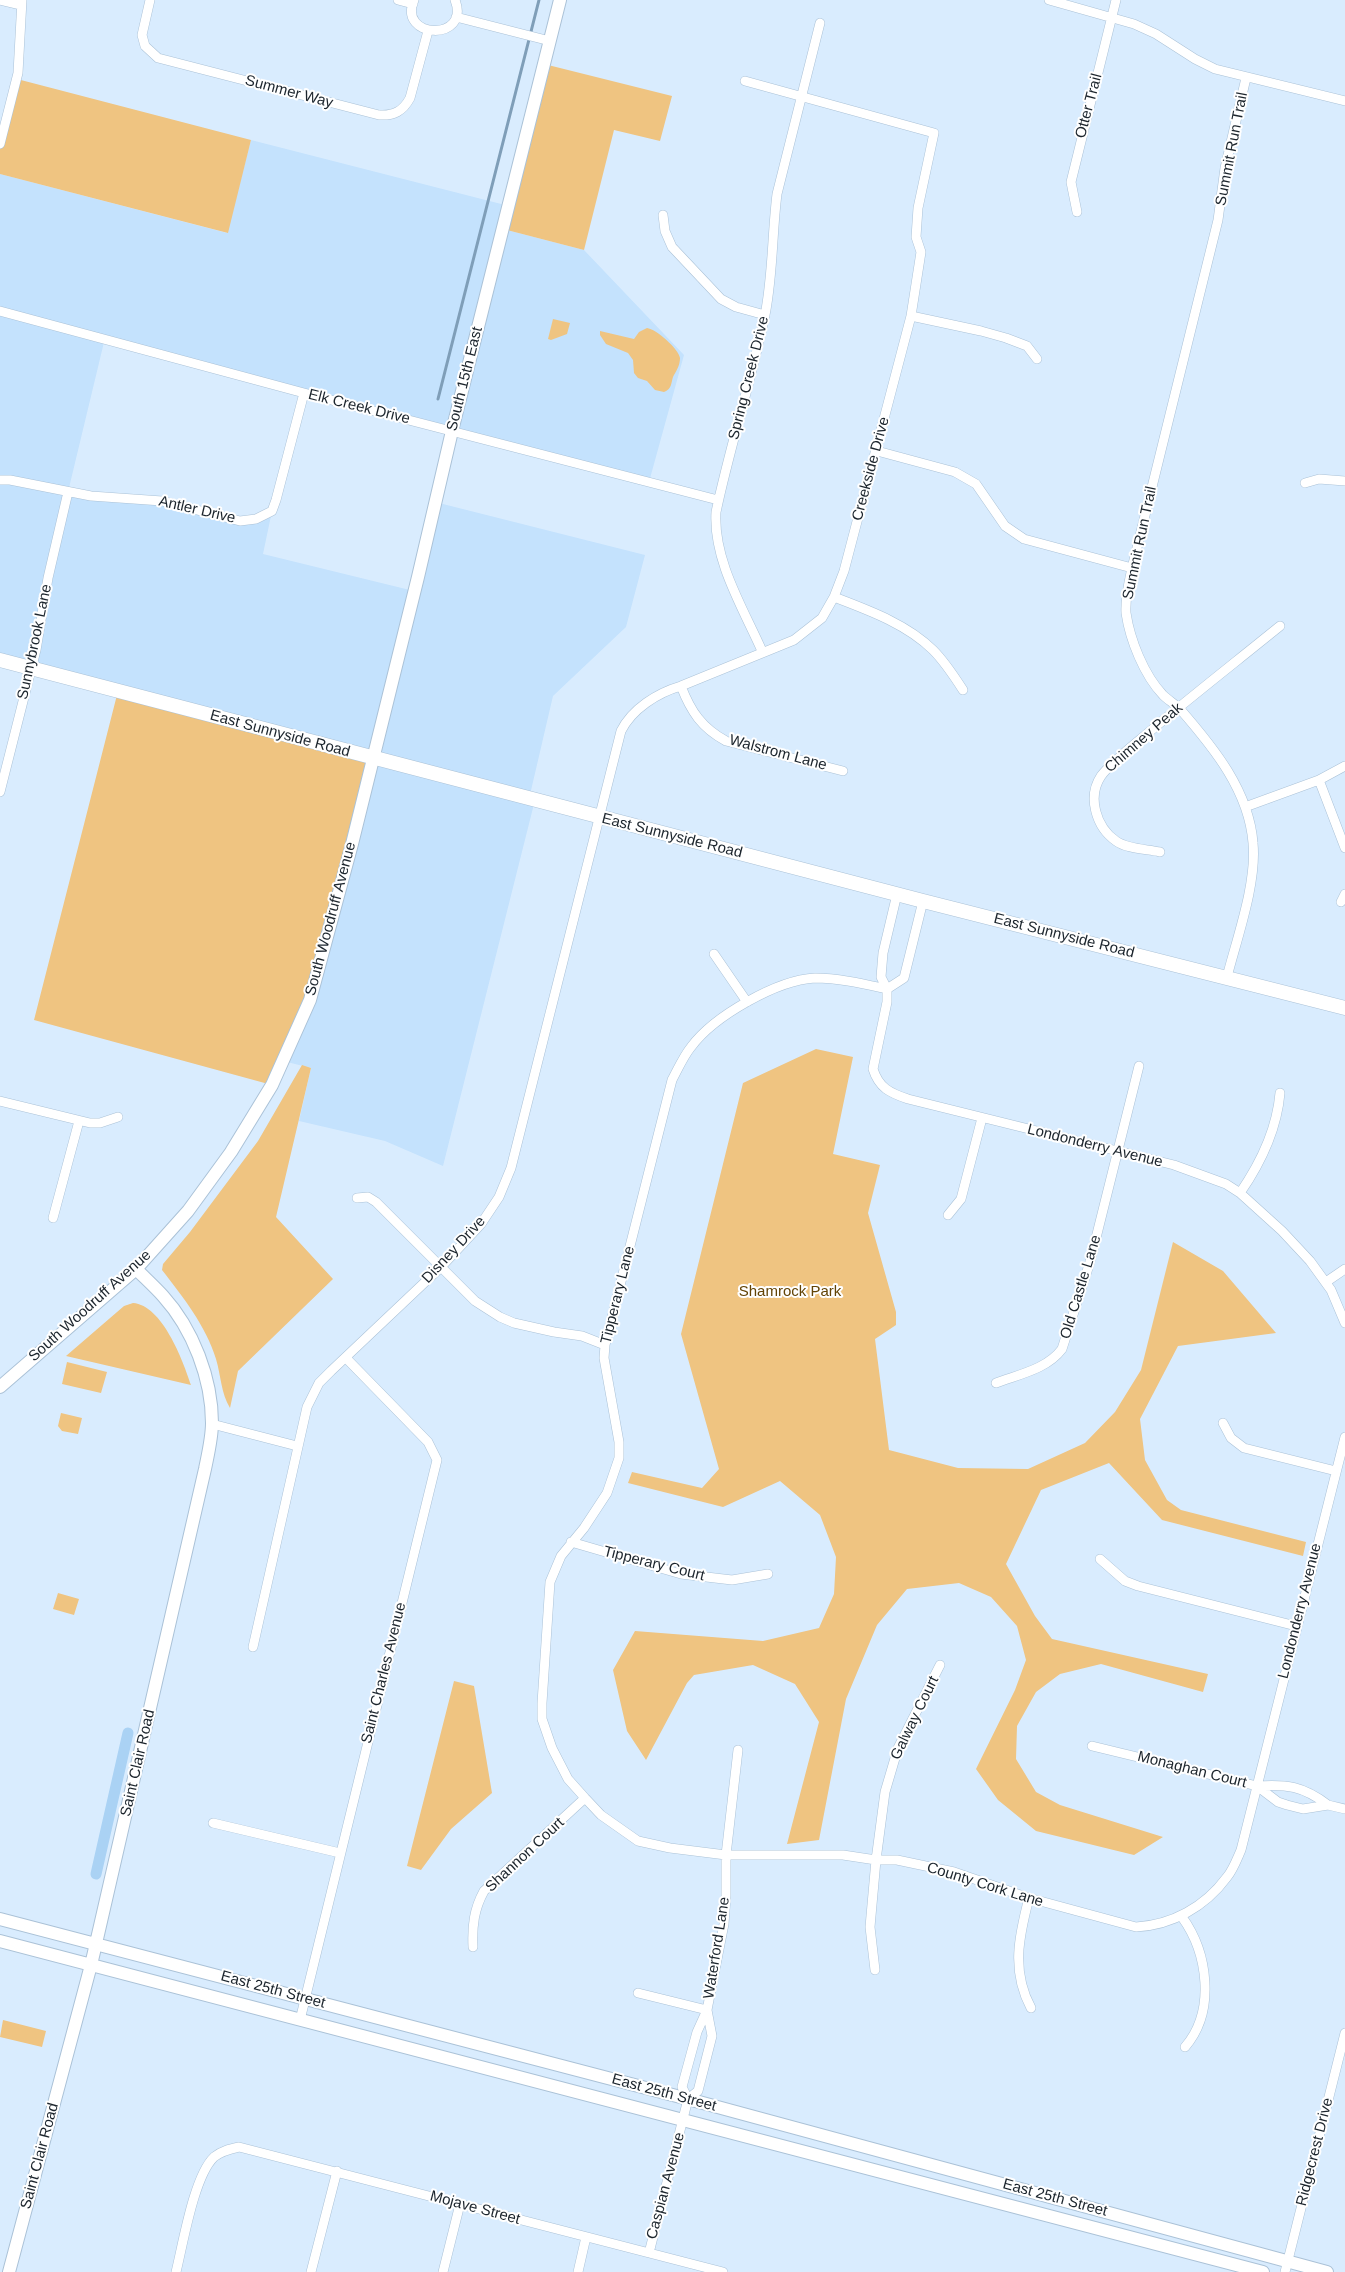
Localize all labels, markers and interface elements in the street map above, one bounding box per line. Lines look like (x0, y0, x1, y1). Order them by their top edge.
street label: Summer Way (243, 72, 335, 112)
street label: Otter Trail (1072, 72, 1106, 140)
street label: Summit Run Trail (1212, 91, 1252, 207)
street label: Spring Creek Drive (725, 314, 773, 442)
street label: South 15th East (443, 325, 487, 433)
street label: Elk Creek Drive (306, 386, 412, 428)
street label: Creekside Drive (848, 415, 894, 523)
street label: Summit Run Trail (1119, 485, 1161, 601)
street label: Antler Drive (157, 492, 237, 528)
street label: Sunnybrook Lane (14, 583, 56, 701)
street label: Chimney Peak (1101, 699, 1187, 777)
street label: East Sunnyside Road (208, 707, 352, 761)
street label: Walstrom Lane (727, 731, 829, 775)
street label: East Sunnyside Road (600, 810, 744, 862)
street label: South Woodruff Avenue (302, 840, 360, 998)
street label: East Sunnyside Road (992, 910, 1136, 962)
street label: Londonderry Avenue (1025, 1120, 1165, 1172)
street label: Disney Drive (418, 1213, 490, 1287)
street label: Old Castle Lane (1057, 1233, 1105, 1341)
street label: Tipperary Lane (597, 1244, 639, 1346)
street label: South Woodruff Avenue (25, 1246, 155, 1366)
park label: Shamrock Park (739, 1283, 841, 1301)
street label: Londonderry Avenue (1274, 1541, 1326, 1681)
street label: Tipperary Court (602, 1543, 706, 1585)
street label: Saint Charles Avenue (358, 1601, 410, 1745)
street label: Galway Court (887, 1673, 943, 1763)
street label: Saint Clair Road (117, 1708, 159, 1818)
street label: Monaghan Court (1136, 1748, 1248, 1792)
street label: Shannon Court (482, 1814, 568, 1896)
street label: County Cork Lane (925, 1859, 1045, 1911)
street label: Waterford Lane (700, 1896, 734, 2000)
street label: East 25th Street (219, 1967, 327, 2013)
street label: East 25th Street (610, 2070, 718, 2116)
street label: Ridgecrest Drive (1293, 2096, 1337, 2208)
street label: Saint Clair Road (17, 2101, 63, 2211)
street label: Caspian Avenue (643, 2131, 689, 2241)
street label: East 25th Street (1001, 2175, 1109, 2221)
street label: Mojave Street (428, 2187, 522, 2229)

